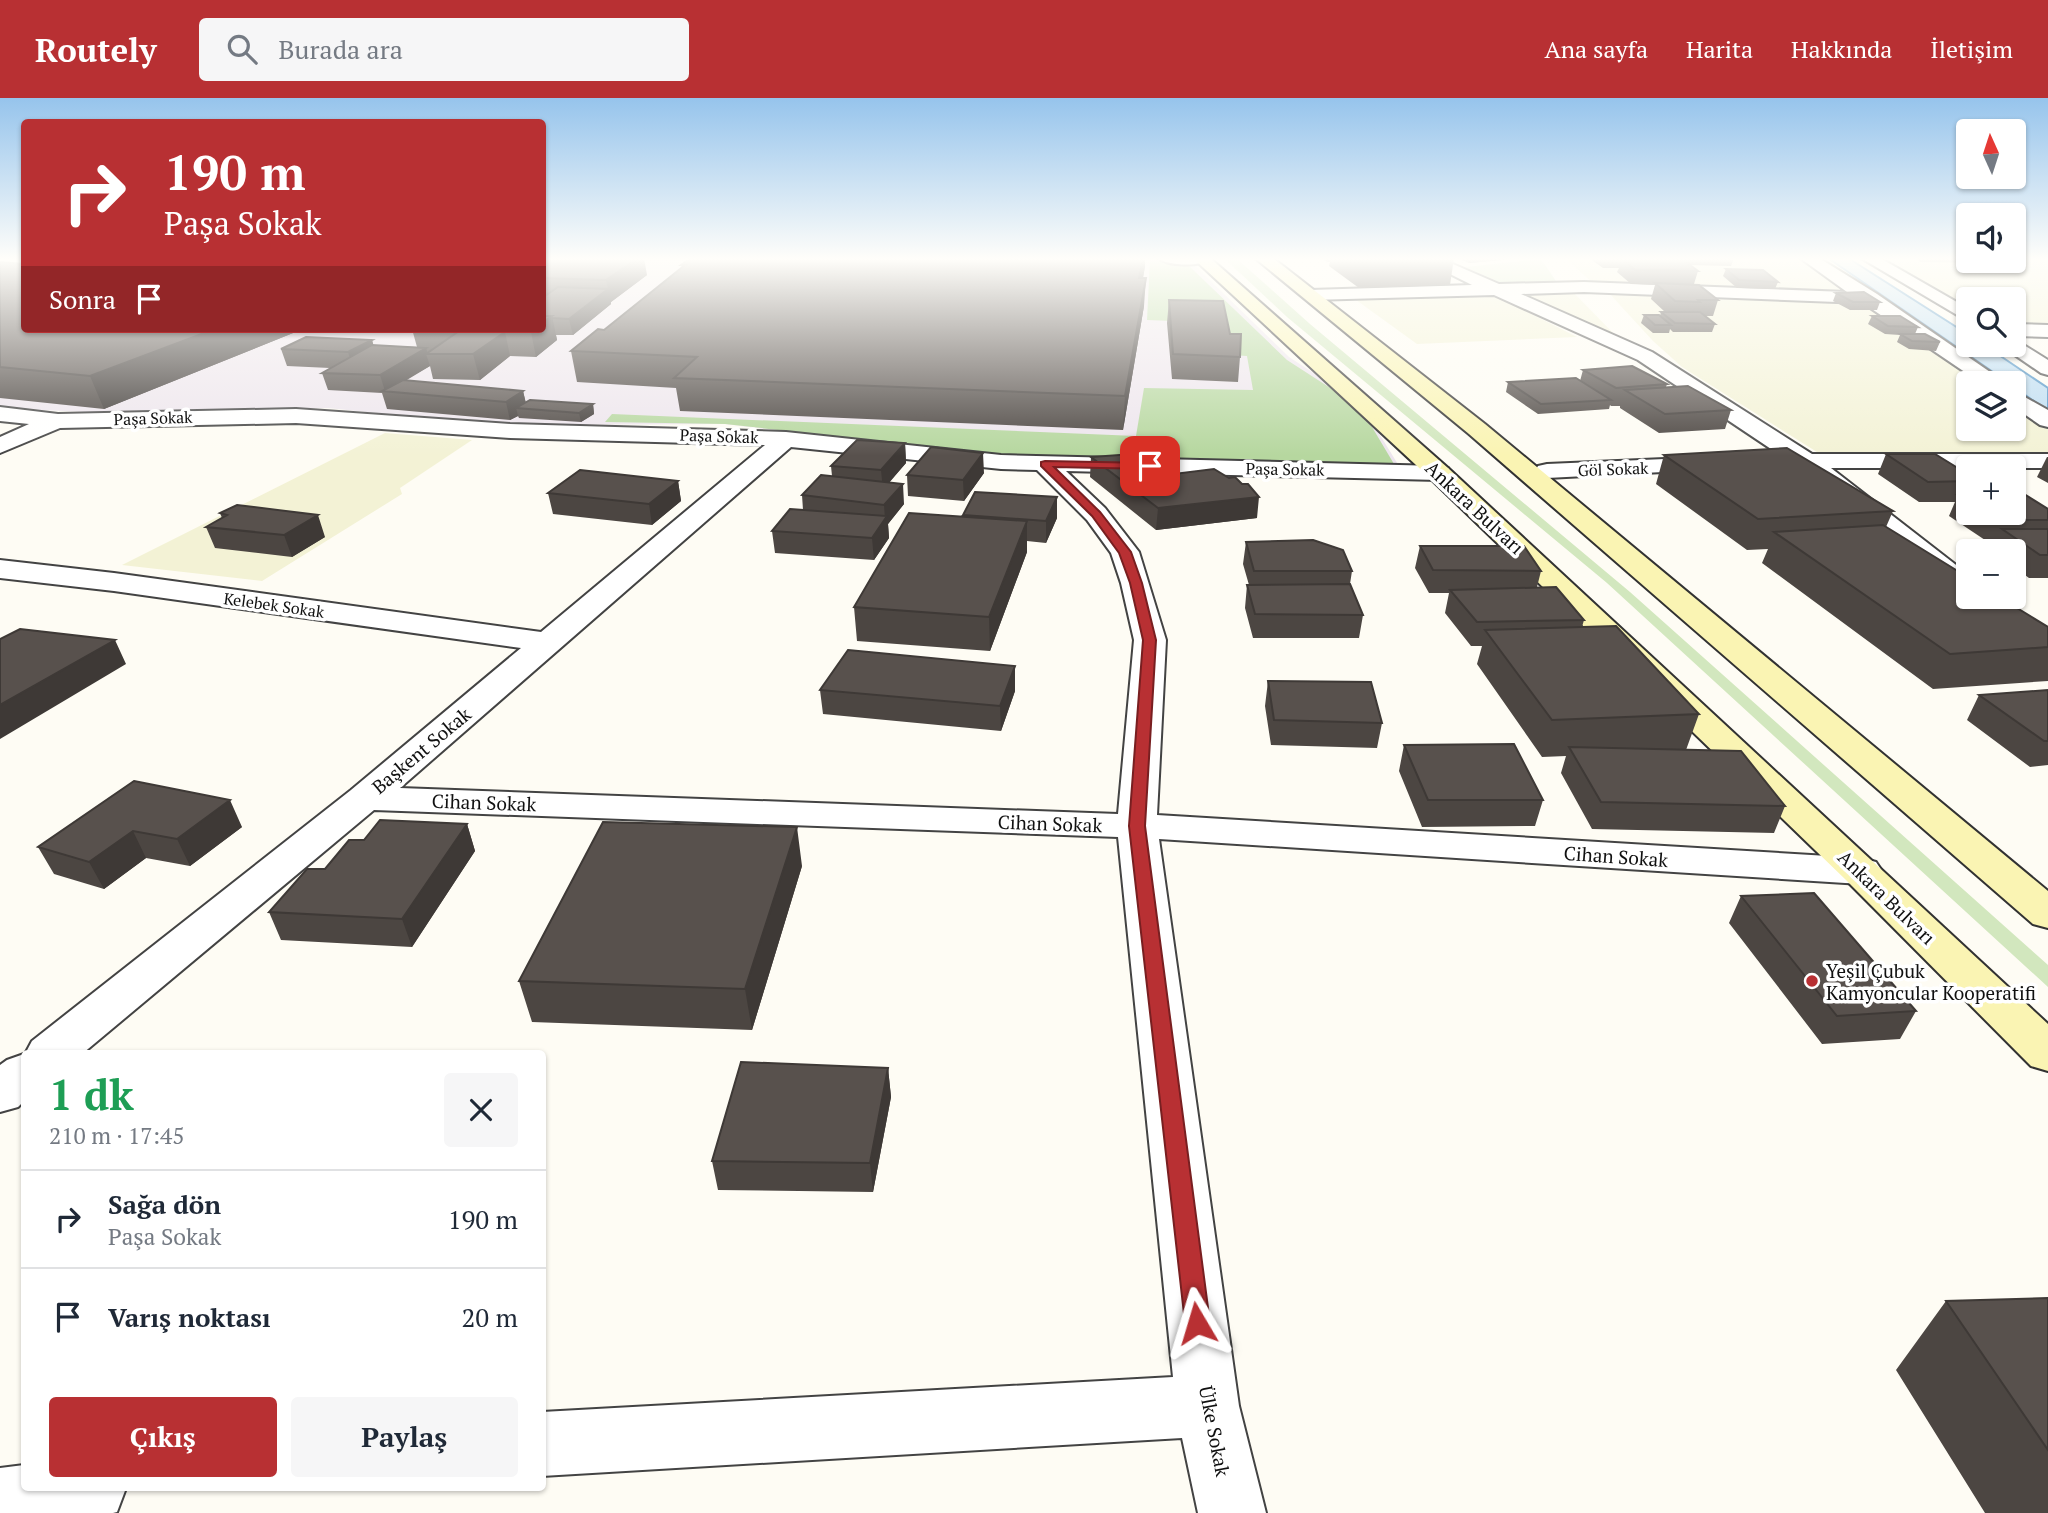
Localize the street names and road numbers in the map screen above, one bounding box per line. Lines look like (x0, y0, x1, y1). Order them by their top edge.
street label: Paşa Sokak (113, 406, 194, 430)
street label: Paşa Sokak (679, 424, 760, 448)
street label: Ankara Bulvarı (1420, 455, 1530, 559)
street label: Paşa Sokak (1245, 457, 1325, 481)
street label: Göl Sokak (1577, 457, 1649, 481)
street label: Kelebek Sokak (222, 587, 326, 623)
street label: Başkent Sokak (366, 701, 476, 799)
street label: Cihan Sokak (431, 788, 537, 816)
street label: Cihan Sokak (997, 809, 1103, 837)
street label: Cihan Sokak (1563, 840, 1669, 872)
street label: Ankara Bulvarı (1833, 844, 1941, 950)
street label: Ülke Sokak (1194, 1383, 1236, 1479)

